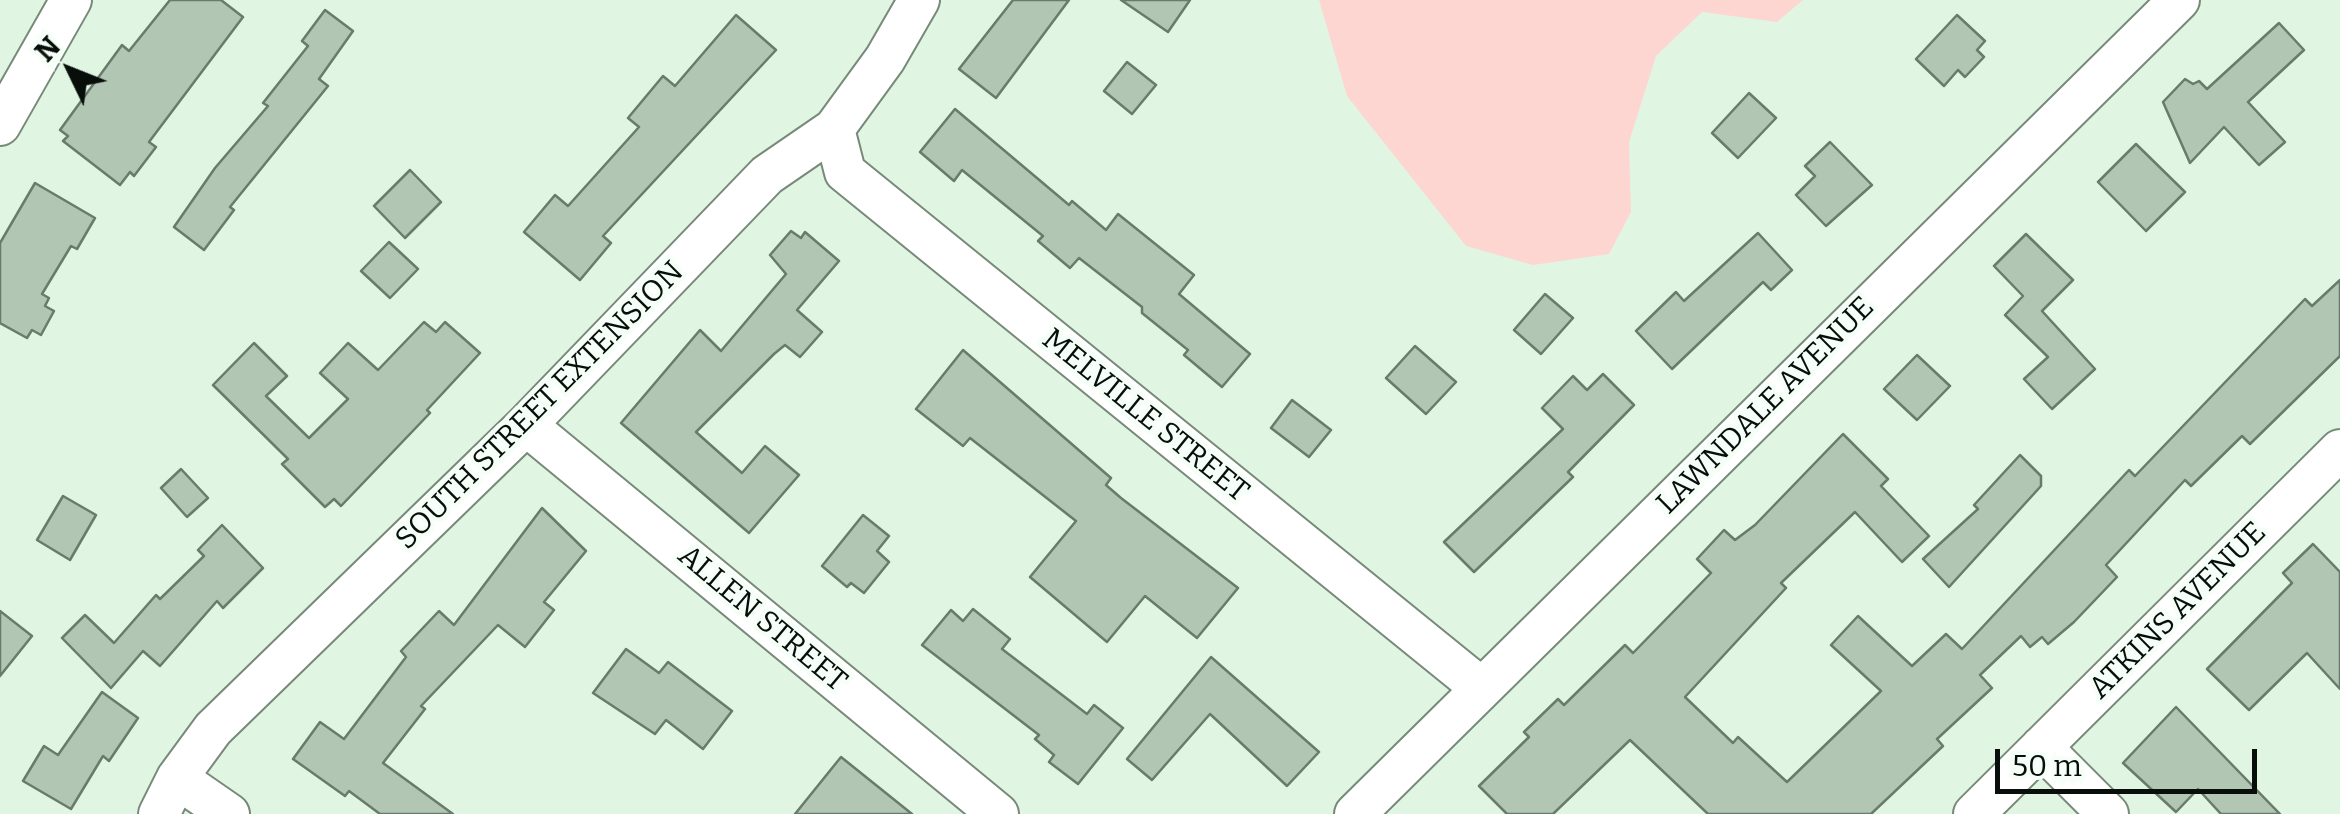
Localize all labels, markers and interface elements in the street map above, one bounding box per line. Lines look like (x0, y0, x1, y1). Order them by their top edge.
north arrow (20, 20, 120, 120)
text: N (28, 30, 67, 68)
street label: SOUTH STREET EXTENSION (388, 254, 692, 558)
street label: LAWNDALE AVENUE (1650, 290, 1882, 522)
street label: MELVILLE STREET (1035, 322, 1255, 510)
street label: ATKINS AVENUE (2082, 515, 2274, 707)
street label: ALLEN STREET (670, 538, 854, 700)
scale bar (2000, 729, 2262, 791)
text: 50 m (2012, 748, 2082, 784)

